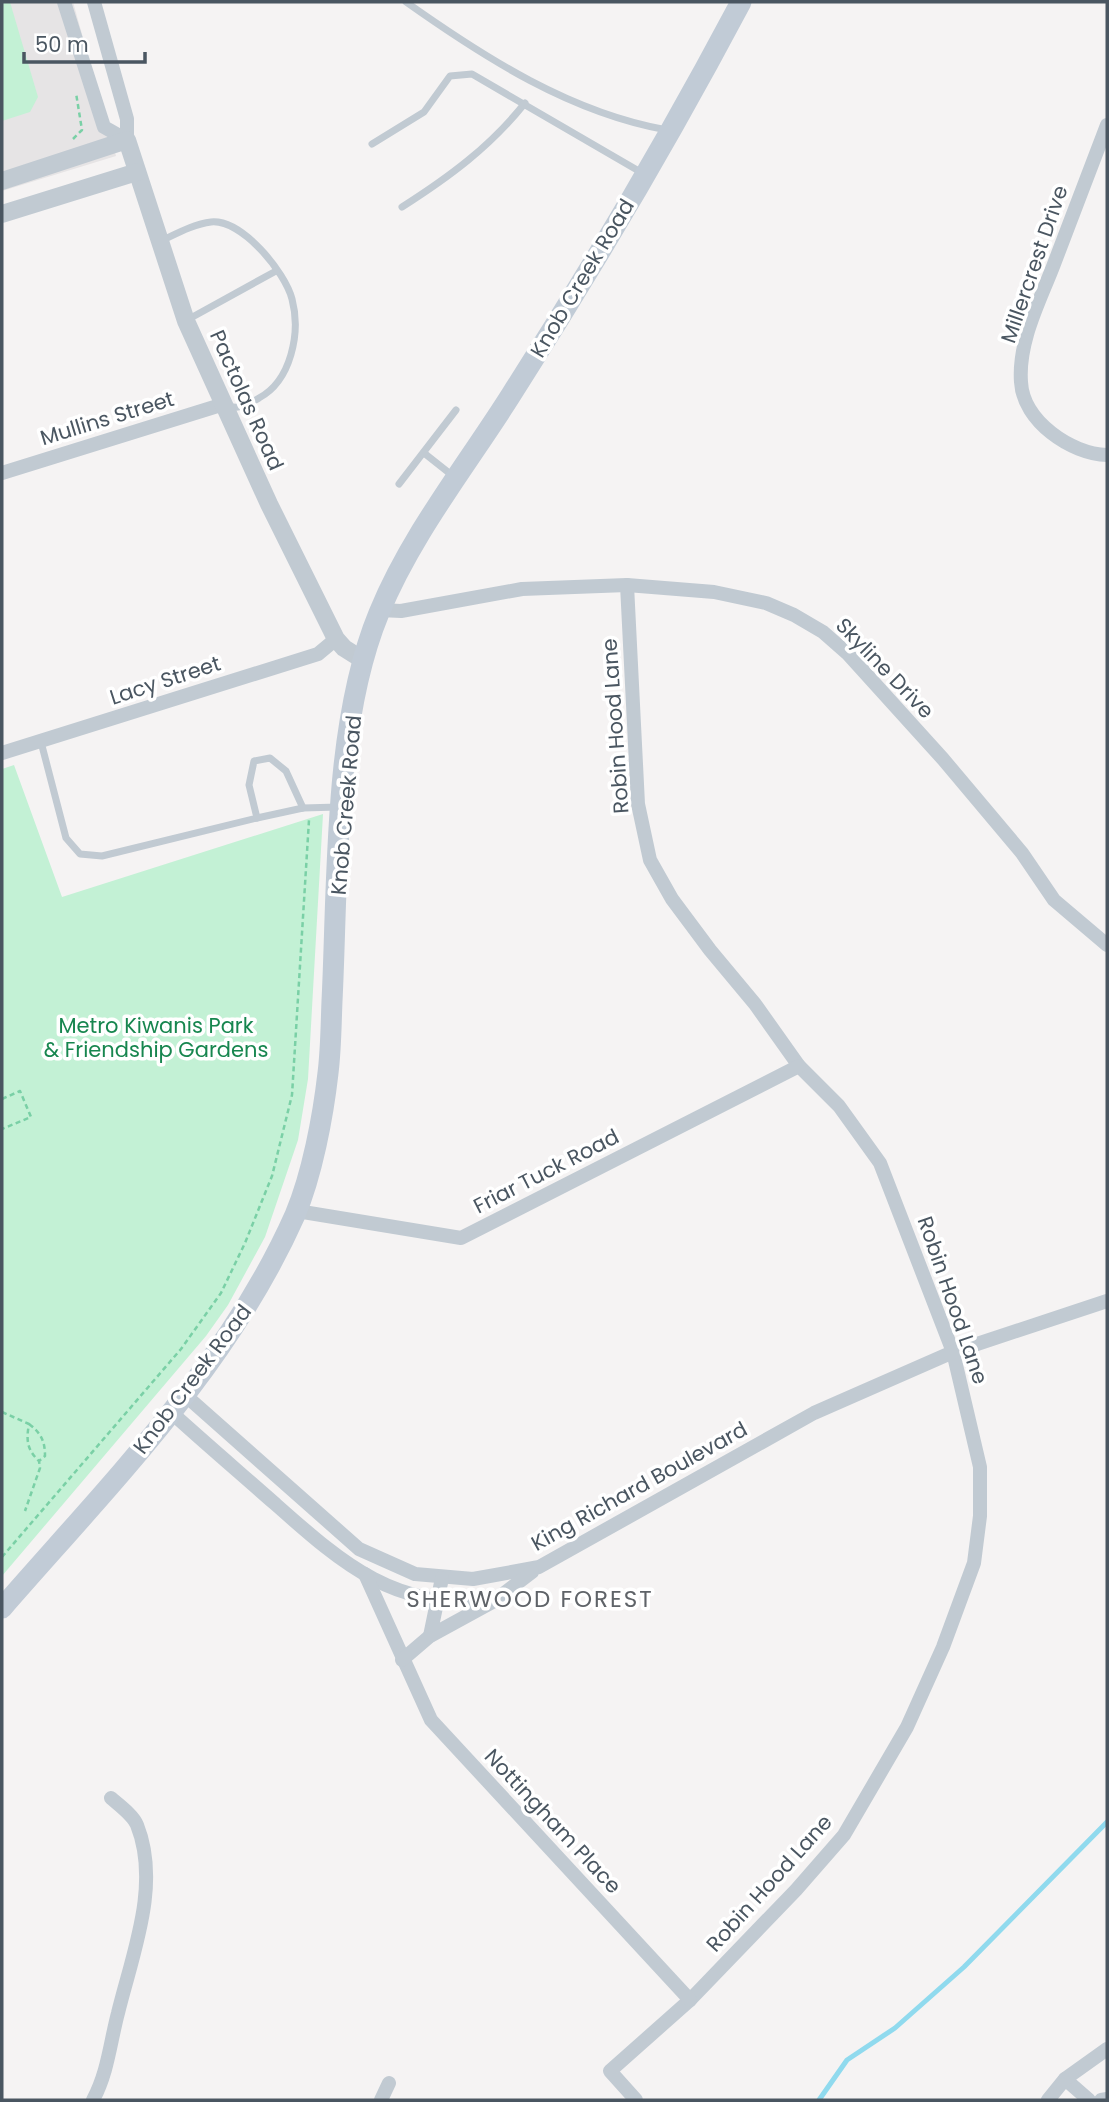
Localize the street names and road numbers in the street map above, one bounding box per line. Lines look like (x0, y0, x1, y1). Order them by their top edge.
street label: Millercrest Drive (993, 181, 1075, 347)
street label: Knob Creek Road (523, 193, 641, 363)
street label: Pactolas Road (203, 325, 291, 475)
street label: Mullins Street (37, 384, 177, 452)
street label: Skyline Drive (829, 611, 941, 725)
street label: Robin Hood Lane (594, 637, 636, 815)
street label: Lacy Street (106, 648, 224, 712)
street label: Knob Creek Road (324, 714, 368, 896)
street label: Friar Tuck Road (468, 1122, 624, 1220)
street label: Robin Hood Lane (911, 1212, 995, 1388)
street label: Knob Creek Road (126, 1298, 258, 1460)
street label: King Richard Boulevard (526, 1414, 752, 1558)
street label: Nottingham Place (478, 1742, 628, 1900)
street label: Robin Hood Lane (699, 1808, 839, 1958)

